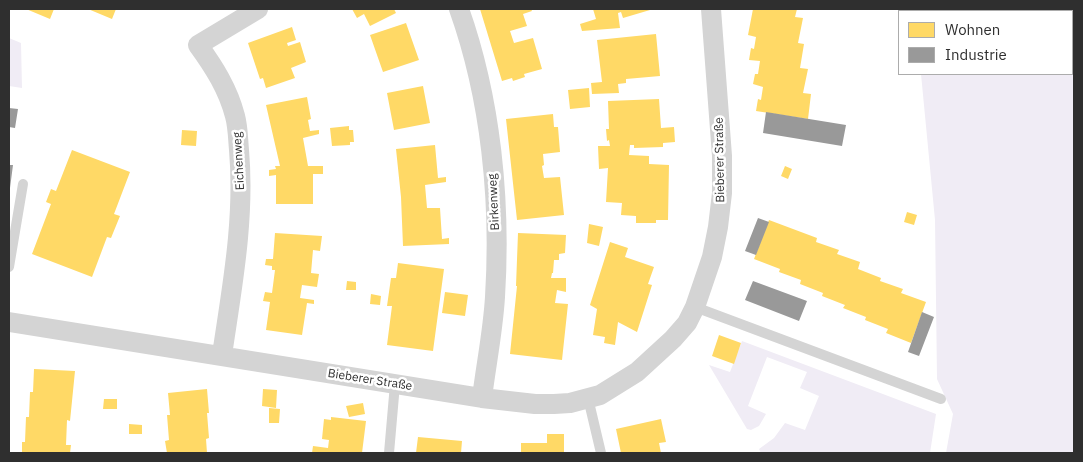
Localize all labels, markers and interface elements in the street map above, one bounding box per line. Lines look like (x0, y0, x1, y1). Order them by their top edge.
legend (898, 10, 1073, 75)
text: Wohnen (945, 20, 1000, 39)
text: Industrie (945, 45, 1007, 64)
street label: Bieberer Straße (712, 117, 728, 203)
street label: Eichenweg (230, 132, 248, 190)
street label: Birkenweg (485, 173, 503, 231)
street label: Bieberer Straße (327, 366, 413, 394)

